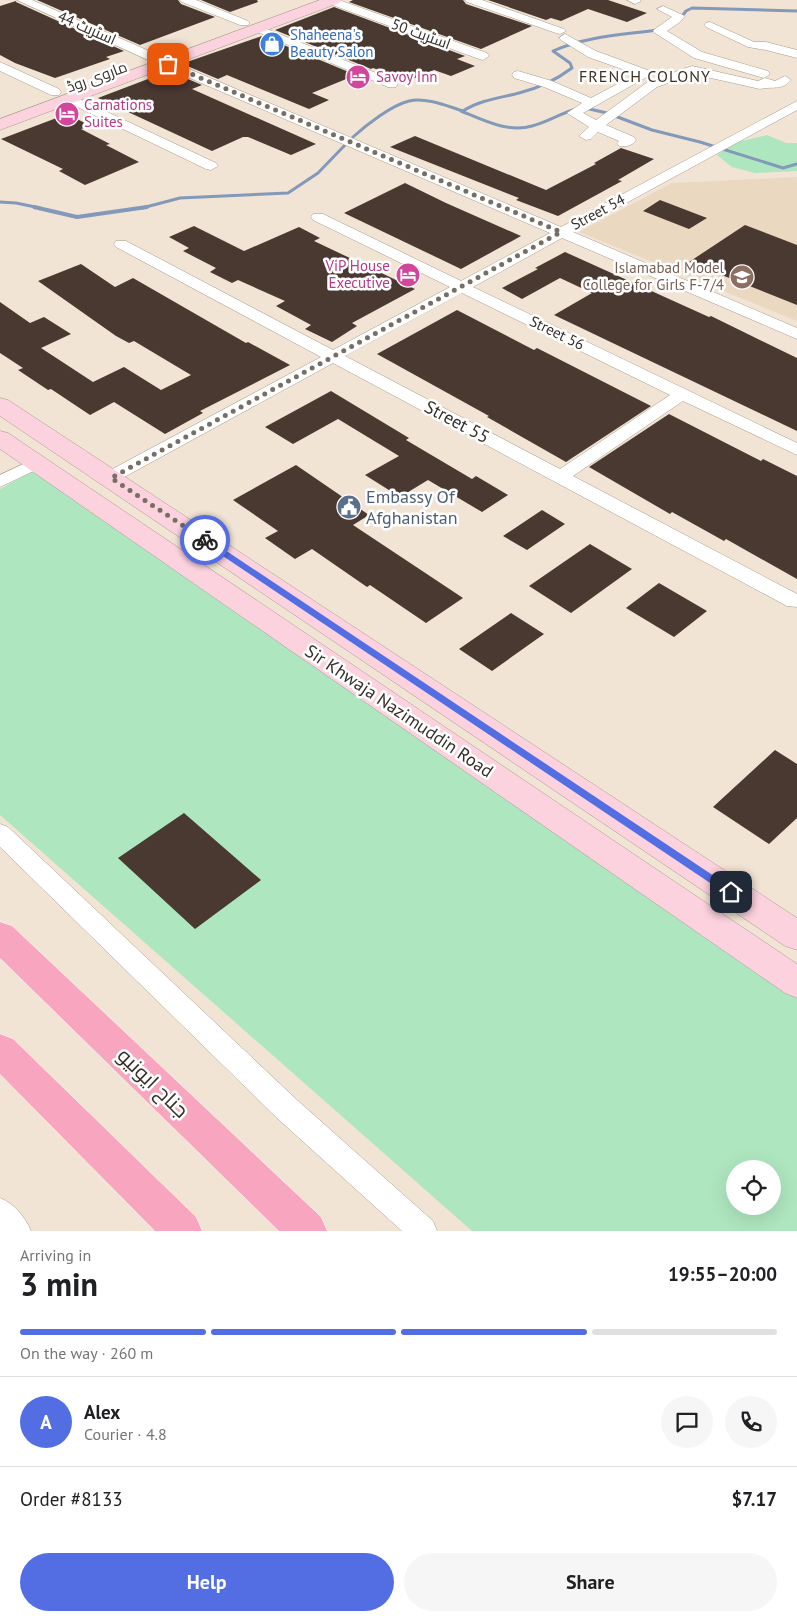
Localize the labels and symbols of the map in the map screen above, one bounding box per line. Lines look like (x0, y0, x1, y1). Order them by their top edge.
street label: اسٹریٹ 44 (55, 6, 119, 49)
street label: اسٹریٹ 50 (389, 14, 454, 53)
place label: Shaheena's Beauty Salon (290, 25, 373, 61)
shop icon: Shaheena's Beauty Salon (259, 31, 285, 57)
pin (147, 43, 189, 85)
street label: ماروی روڈ (64, 57, 130, 97)
hotel icon: Savoy Inn (345, 64, 371, 90)
district label: FRENCH COLONY (579, 66, 711, 86)
place label: Savoy Inn (376, 67, 438, 86)
place label: Carnations Suites (84, 95, 152, 131)
hotel icon: Carnations Suites (54, 101, 80, 127)
street label: Street 54 (567, 189, 628, 234)
place label: ViP House Executive (325, 256, 390, 292)
place label: Islamabad Model College for Girls F-7/4 (582, 258, 725, 294)
hotel icon: ViP House Executive (395, 262, 421, 288)
school or university icon: Islamabad Model College for Girls F-7/4 (729, 264, 755, 290)
street label: Street 56 (527, 311, 588, 354)
street label: Street 55 (421, 395, 494, 448)
place label: Embassy Of Afghanistan (366, 485, 458, 529)
public building icon: Embassy Of Afghanistan (336, 494, 362, 520)
courier (180, 515, 230, 565)
street label: Sir Khwaja Nazimuddin Road (301, 639, 498, 782)
pin (710, 871, 752, 913)
street label: جناح ایونیو (111, 1042, 195, 1124)

